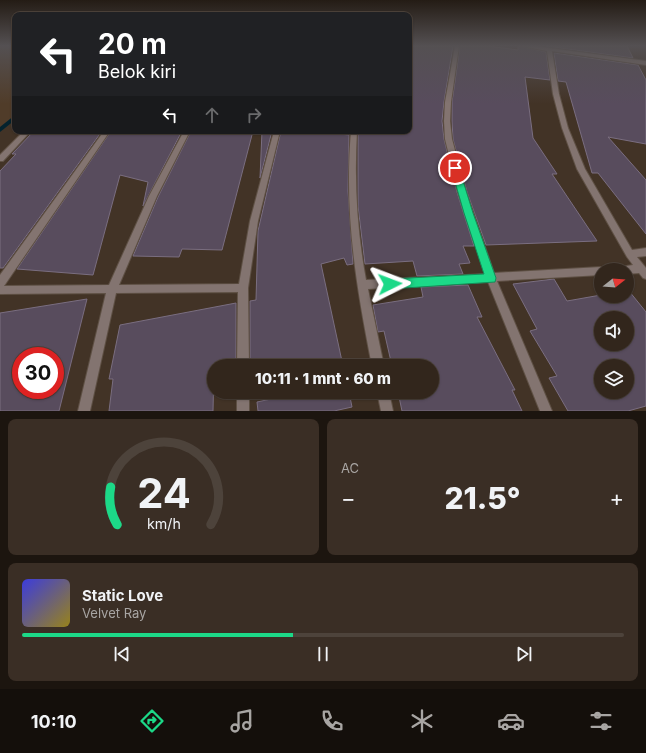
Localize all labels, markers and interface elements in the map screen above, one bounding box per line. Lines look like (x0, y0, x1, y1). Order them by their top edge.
text: 20 m (98, 27, 167, 61)
icon: left (32, 28, 84, 80)
text: Belok kiri (98, 61, 176, 82)
icon: left (159, 104, 181, 126)
icon: ahead (201, 104, 223, 126)
icon: right (243, 104, 265, 126)
pin (438, 151, 472, 185)
icon: arrive (444, 157, 466, 179)
position arrow (369, 263, 411, 305)
north arrow (594, 263, 634, 303)
map controls (594, 263, 634, 399)
button: sound (594, 311, 634, 351)
speed limit sign: 30 (12, 347, 64, 399)
button: layers (594, 359, 634, 399)
text: 10:11 · 1 mnt · 60 m (255, 369, 391, 388)
text: AC (341, 460, 359, 476)
text: 24 (137, 468, 190, 518)
text: 21.5° (444, 480, 521, 516)
text: − (341, 485, 356, 511)
text: + (609, 485, 624, 511)
text: km/h (147, 515, 180, 532)
text: Static Love (82, 586, 163, 605)
text: Velvet Ray (82, 605, 146, 621)
icon: previous (111, 643, 133, 665)
icon: pause (312, 643, 334, 665)
icon: next (513, 643, 535, 665)
icon: directions (138, 707, 166, 735)
icon: music (228, 707, 256, 735)
icon: phone (318, 707, 346, 735)
icon: climate (408, 707, 436, 735)
icon: car (497, 707, 525, 735)
icon: filters (587, 707, 615, 735)
text: 10:10 (31, 711, 77, 732)

